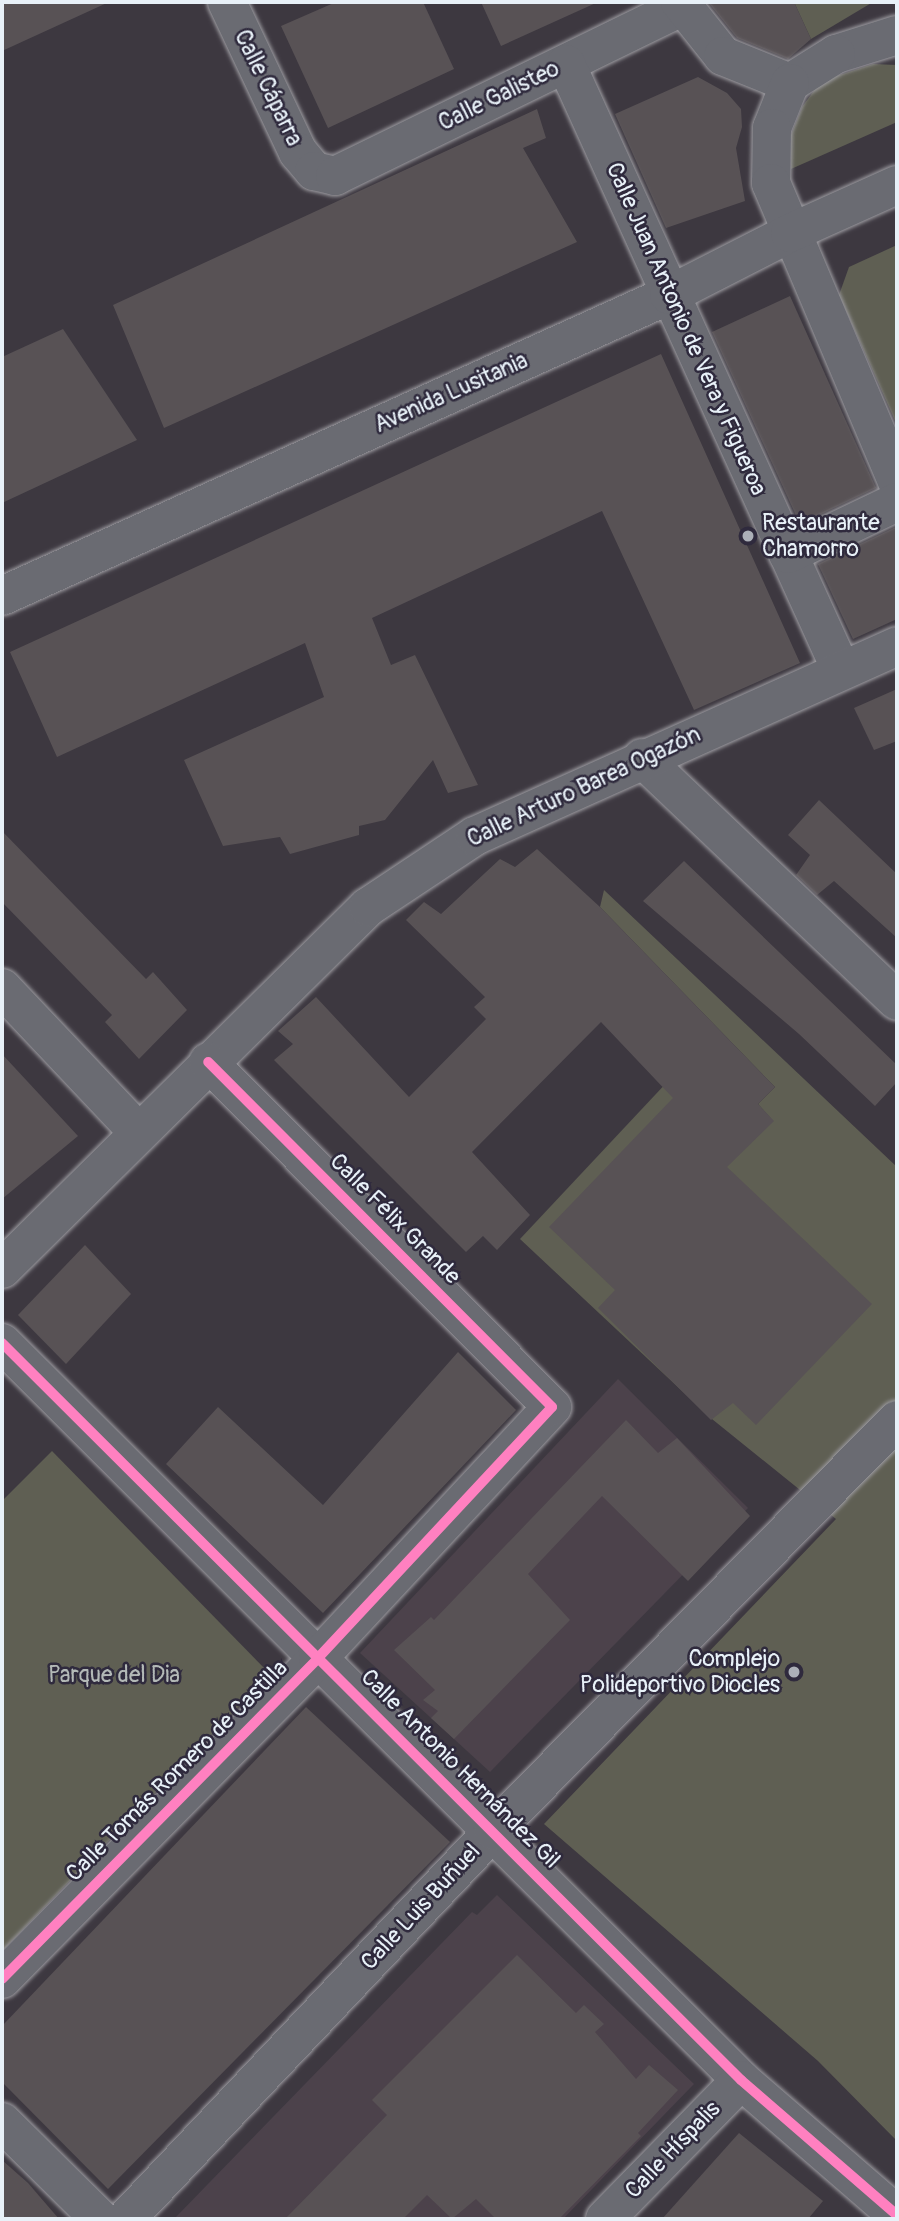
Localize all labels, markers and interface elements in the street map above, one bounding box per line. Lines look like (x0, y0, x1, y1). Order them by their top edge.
street label: Calle Cáparra (228, 25, 308, 151)
street label: Calle Galisteo (434, 55, 564, 137)
street label: Calle Juan Antonio de Vera y Figueroa (600, 158, 772, 500)
street label: Avenida Lusitania (370, 347, 532, 439)
place label: Restaurante Chamorro (762, 509, 880, 563)
marker: Restaurante Chamorro (740, 528, 756, 544)
street label: Calle Arturo Barea Ogazón (463, 721, 705, 853)
street label: Calle Félix Grande (324, 1148, 466, 1290)
place label: Complejo Polideportivo Diocles (580, 1645, 780, 1699)
street label: Calle Tomás Romero de Castilla (61, 1655, 293, 1887)
park label: Parque del Dia (48, 1661, 180, 1689)
street label: Calle Antonio Hernández Gil (355, 1664, 565, 1874)
marker: Complejo Polideportivo Diocles (786, 1664, 802, 1680)
street label: Calle Luis Buñuel (356, 1838, 486, 1976)
street label: Calle Híspalis (620, 2096, 726, 2204)

